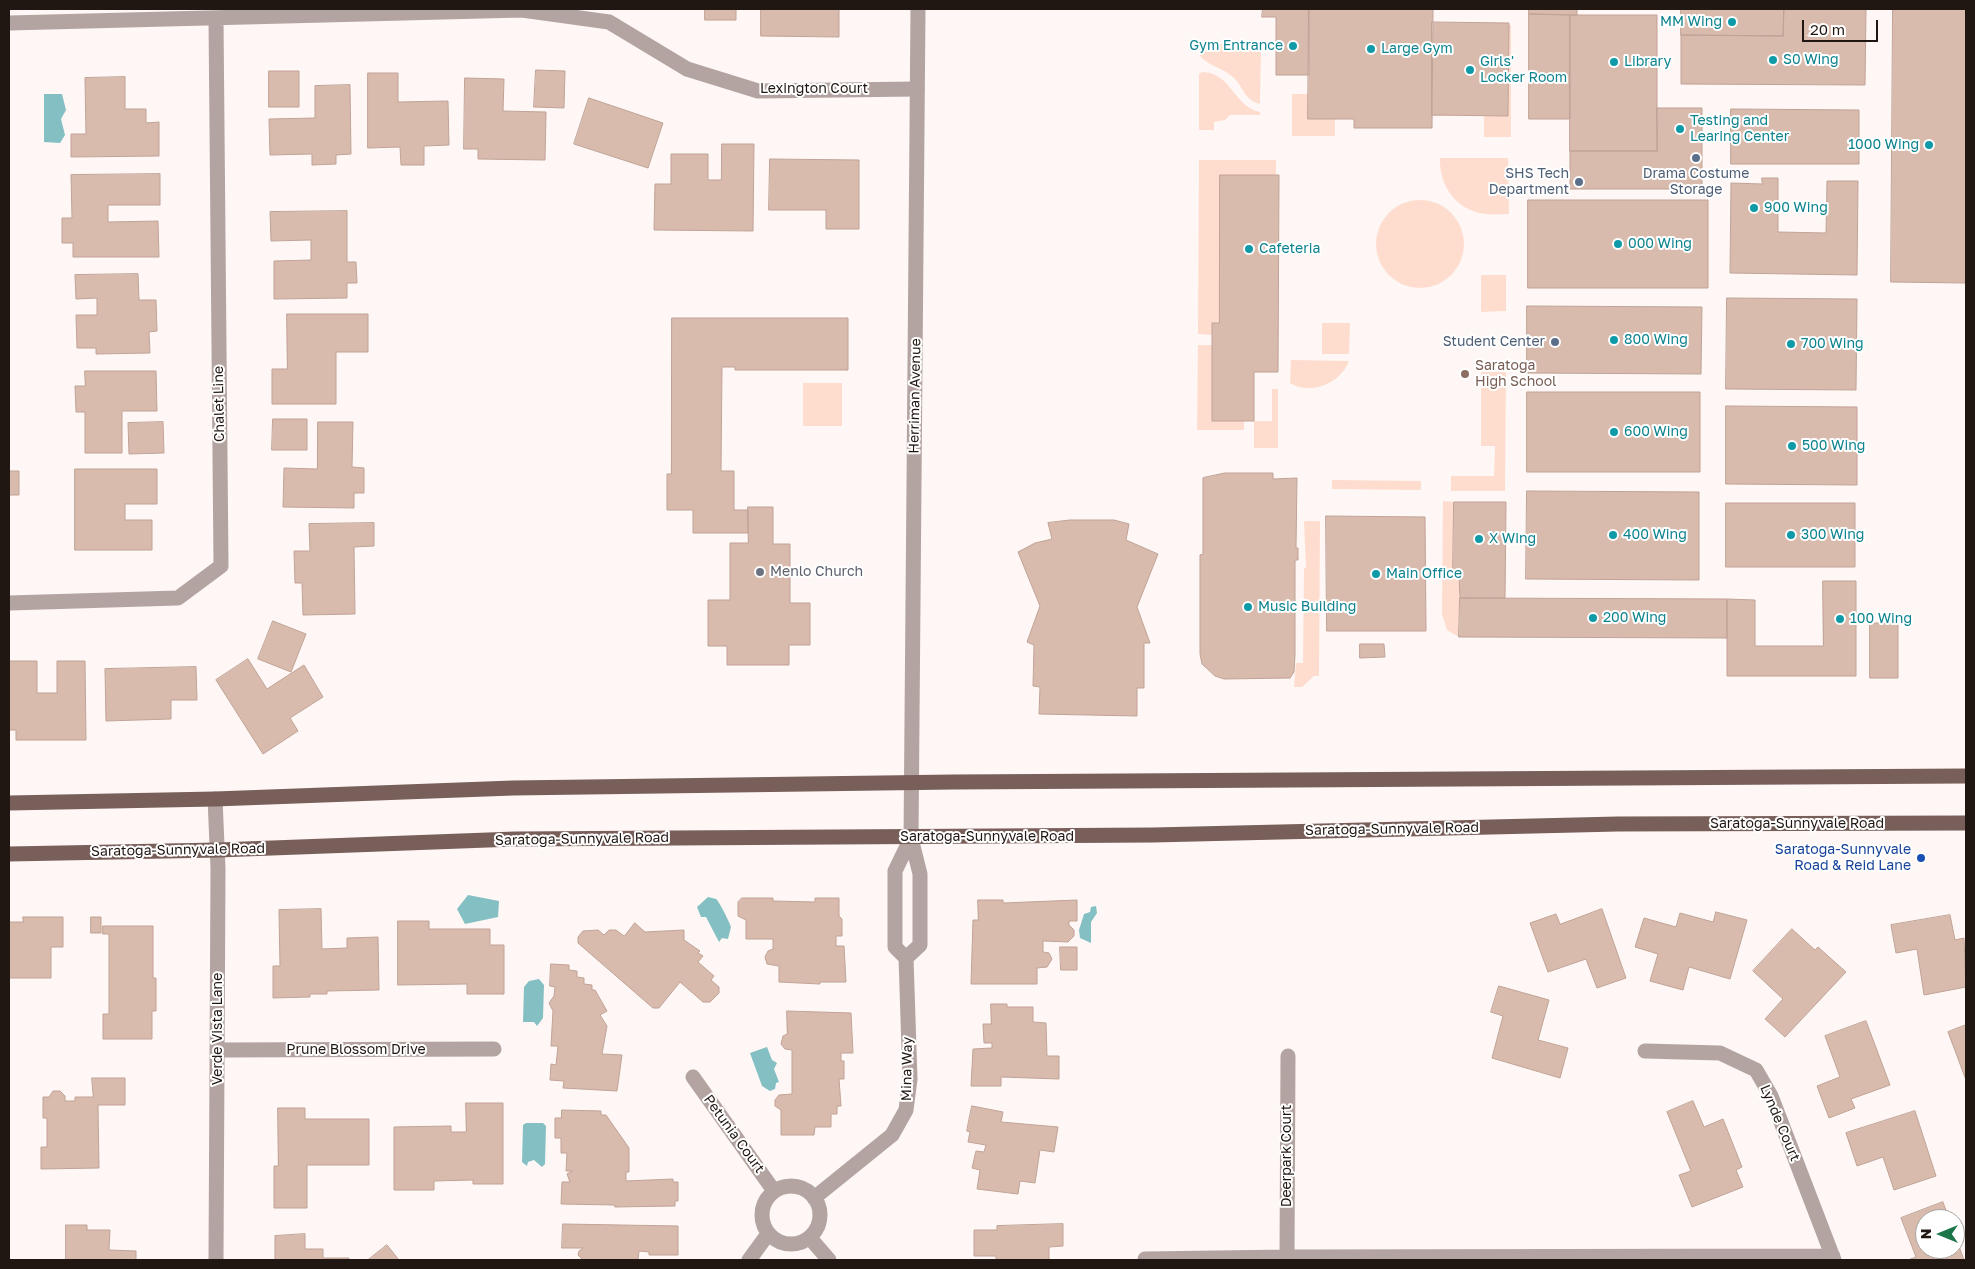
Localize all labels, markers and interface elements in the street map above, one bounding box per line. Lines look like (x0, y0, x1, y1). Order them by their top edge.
scale bar (1805, 10, 1881, 42)
place label: MM Wing (1660, 14, 1722, 30)
marker: MM Wing (1726, 16, 1738, 28)
text: 20 m (1810, 20, 1845, 38)
place label: Gym Entrance (1189, 38, 1283, 54)
marker: Gym Entrance (1287, 40, 1299, 52)
place label: Large Gym (1381, 41, 1453, 57)
marker: Large Gym (1365, 43, 1377, 55)
place label: S0 Wing (1783, 52, 1839, 68)
place label: Girls' Locker Room (1480, 54, 1567, 86)
place label: Library (1624, 54, 1671, 70)
marker: S0 Wing (1767, 54, 1779, 66)
marker: Library (1608, 56, 1620, 68)
marker: Girls' Locker Room (1464, 64, 1476, 76)
street label: Lexington Court (760, 81, 868, 97)
place label: Testing and Learing Center (1690, 113, 1789, 146)
marker: Testing and Learing Center (1674, 123, 1686, 135)
place label: 1000 Wing (1848, 137, 1919, 153)
marker: 1000 Wing (1923, 139, 1935, 151)
marker: Drama Costume Storage (1690, 152, 1702, 164)
place label: SHS Tech Department (1489, 166, 1569, 198)
place label: Drama Costume Storage (1643, 166, 1749, 198)
marker: SHS Tech Department (1573, 176, 1585, 188)
place label: 900 Wing (1764, 200, 1828, 216)
marker: 900 Wing (1748, 202, 1760, 214)
place label: 000 Wing (1628, 236, 1692, 252)
marker: 000 Wing (1612, 238, 1624, 250)
place label: Cafeteria (1259, 241, 1320, 257)
marker: Cafeteria (1243, 243, 1255, 255)
place label: 800 Wing (1624, 332, 1688, 348)
place label: Student Center (1443, 334, 1545, 350)
marker: 800 Wing (1608, 334, 1620, 346)
marker: Student Center (1549, 336, 1561, 348)
place label: 700 Wing (1801, 336, 1864, 352)
street label: Herriman Avenue (906, 338, 924, 454)
marker: 700 Wing (1785, 338, 1797, 350)
place label: Saratoga High School (1475, 358, 1557, 391)
street label: Chalet Line (210, 366, 228, 442)
marker: Saratoga High School (1459, 368, 1471, 380)
place label: 600 Wing (1624, 424, 1688, 440)
marker: 600 Wing (1608, 426, 1620, 438)
place label: 500 Wing (1802, 438, 1865, 454)
marker: 500 Wing (1786, 440, 1798, 452)
place label: 400 Wing (1623, 527, 1687, 543)
place label: 300 Wing (1801, 527, 1864, 543)
marker: 400 Wing (1607, 529, 1619, 541)
marker: 300 Wing (1785, 529, 1797, 541)
place label: X Wing (1489, 531, 1536, 547)
marker: X Wing (1473, 533, 1485, 545)
place label: Menlo Church (770, 564, 863, 580)
marker: Menlo Church (754, 566, 766, 578)
place label: Main Office (1386, 566, 1462, 582)
marker: Main Office (1370, 568, 1382, 580)
place label: Music Building (1258, 599, 1356, 615)
marker: Music Building (1242, 601, 1254, 613)
place label: 200 Wing (1603, 610, 1666, 626)
place label: 100 Wing (1850, 611, 1912, 627)
marker: 200 Wing (1587, 612, 1599, 624)
marker: 100 Wing (1834, 613, 1846, 625)
street label: Saratoga-Sunnyvale Road (1710, 816, 1884, 832)
street label: Saratoga-Sunnyvale Road (1305, 819, 1479, 839)
street label: Saratoga-Sunnyvale Road (495, 829, 669, 849)
street label: Saratoga-Sunnyvale Road (900, 829, 1074, 845)
street label: Saratoga-Sunnyvale Road (91, 840, 265, 860)
place label: Saratoga-Sunnyvale Road & Reid Lane (1775, 842, 1911, 874)
marker: Saratoga-Sunnyvale Road & Reid Lane (1915, 852, 1927, 864)
street label: Verde Vista Lane (210, 973, 226, 1085)
street label: Mina Way (898, 1037, 916, 1101)
street label: Prune Blossom Drive (286, 1042, 426, 1058)
street label: Lynde Court (1756, 1082, 1804, 1164)
street label: Petunia Court (700, 1092, 768, 1176)
street label: Deerpark Court (1279, 1105, 1295, 1207)
north arrow (1915, 1209, 1965, 1259)
text: N (1917, 1229, 1934, 1239)

